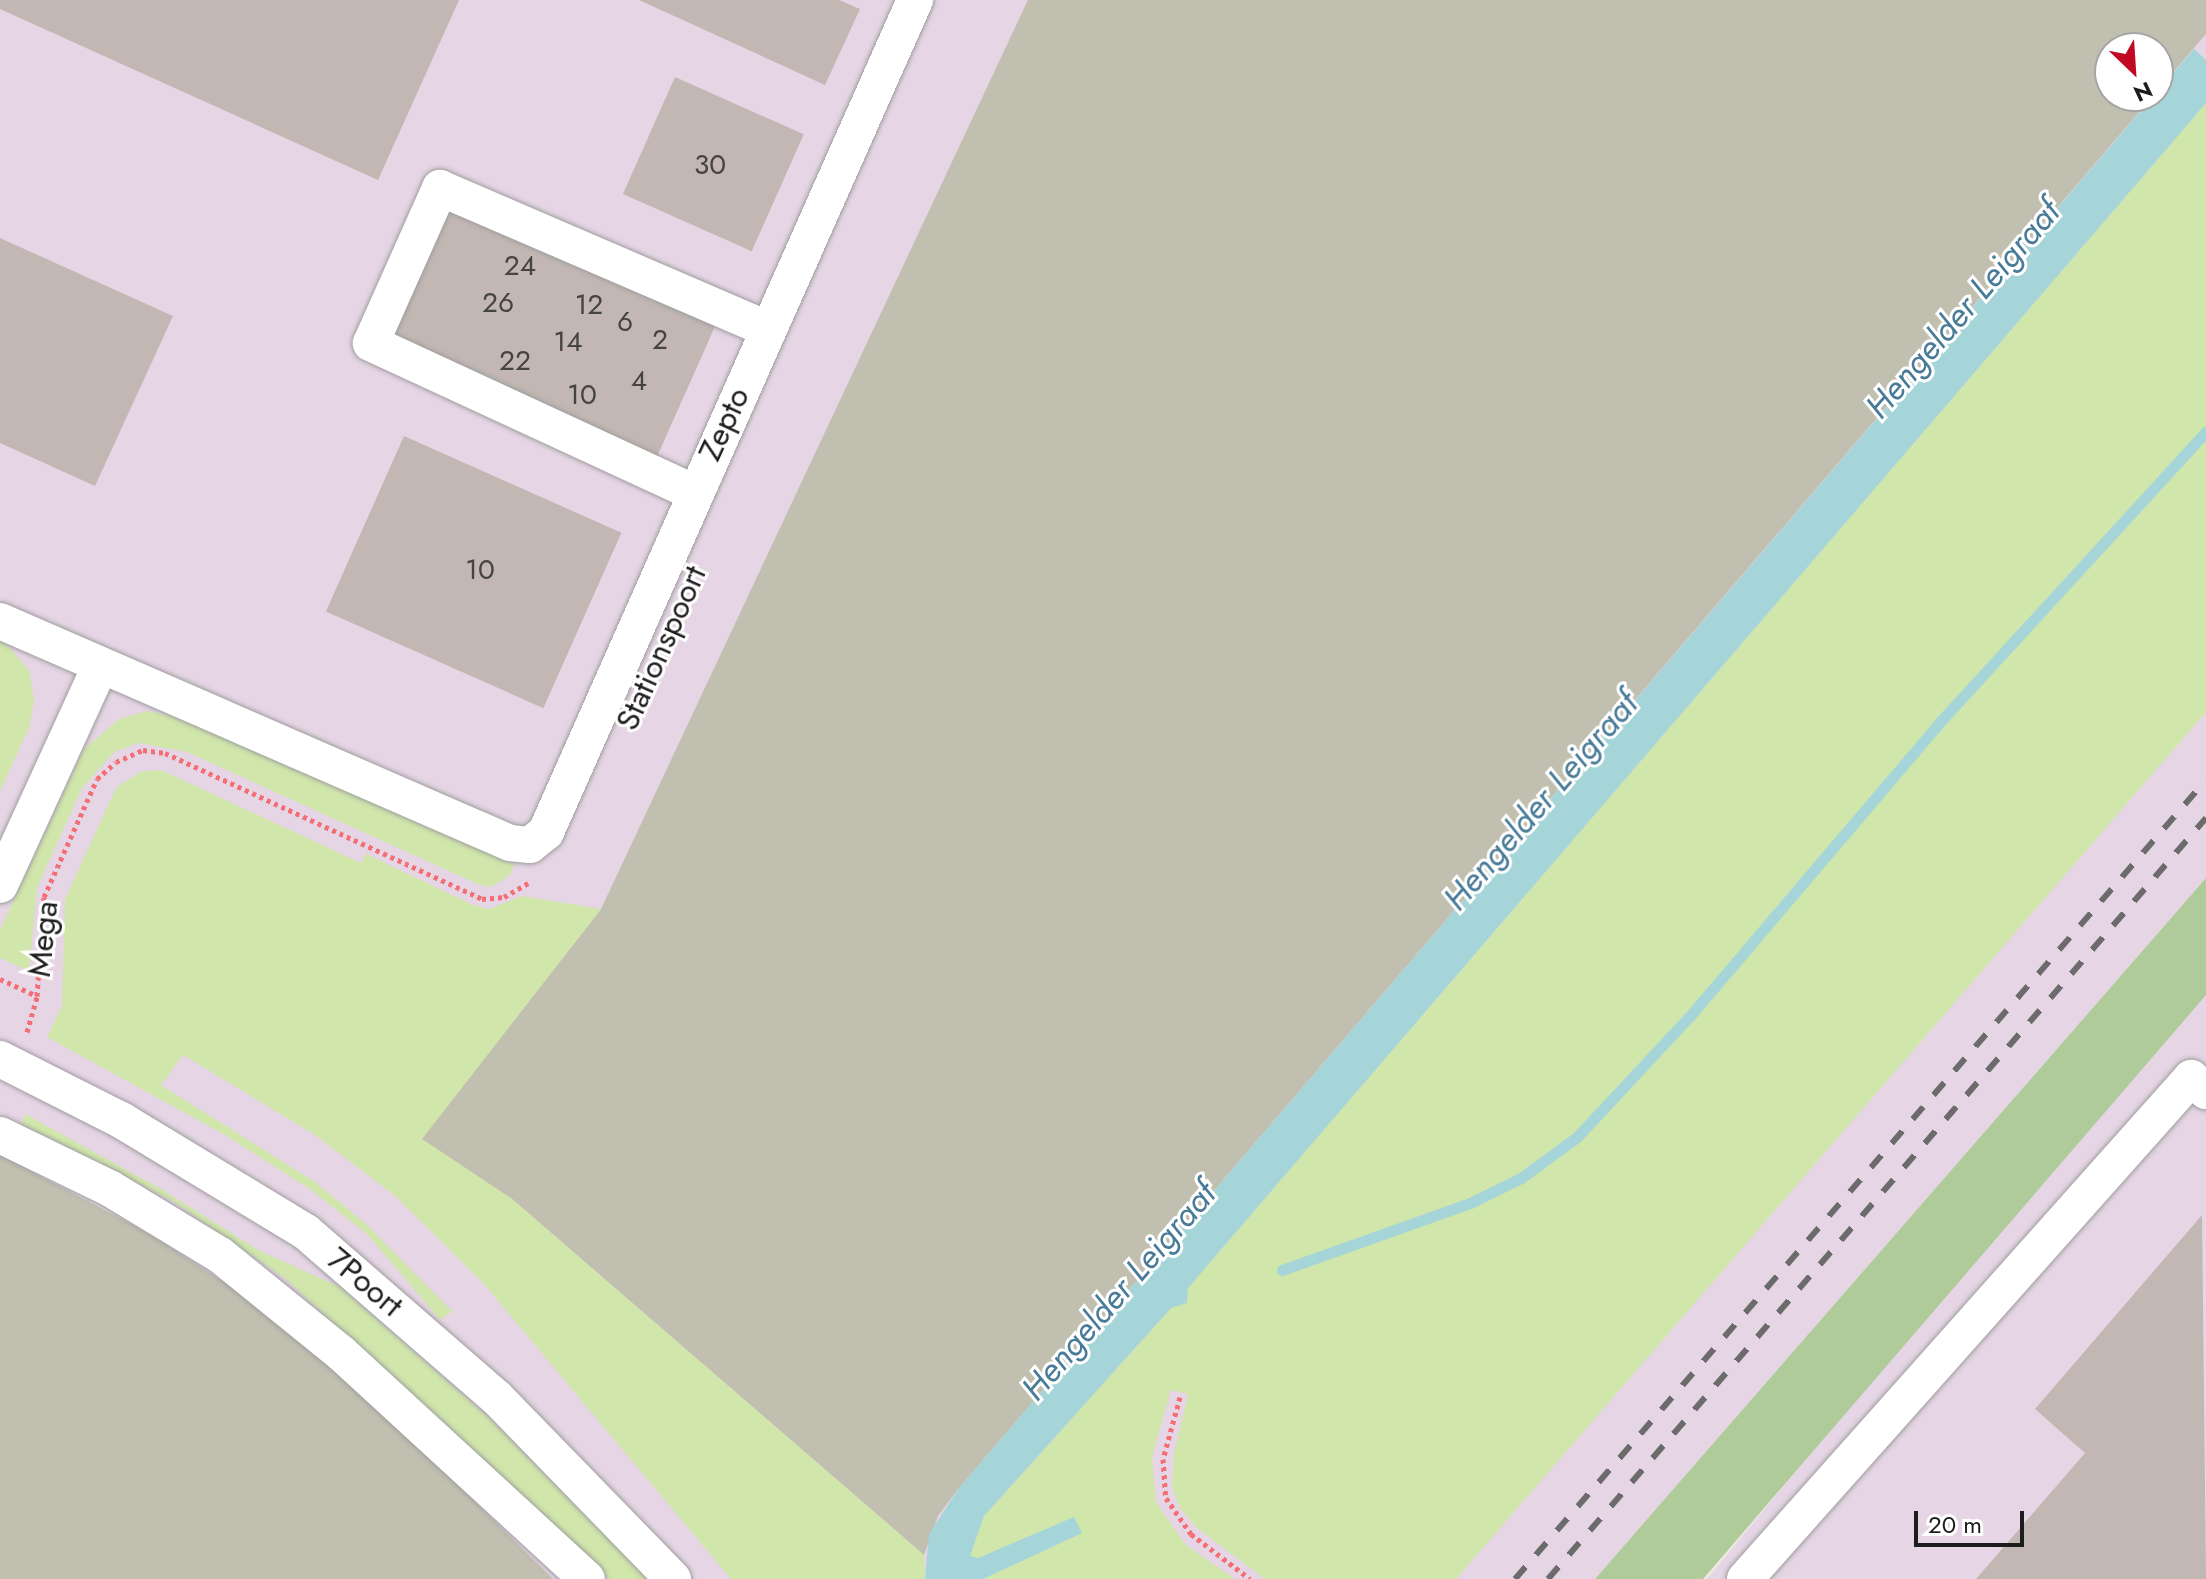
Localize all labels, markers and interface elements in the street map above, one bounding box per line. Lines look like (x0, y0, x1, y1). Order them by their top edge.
north arrow (2094, 32, 2174, 112)
text: N (2129, 74, 2158, 110)
house number: 30 (694, 148, 726, 182)
water label: Hengelder Leigraaf (1857, 191, 2069, 427)
house number: 24 (504, 249, 536, 283)
house number: 26 (482, 286, 514, 320)
house number: 12 (575, 288, 603, 322)
house number: 6 (617, 305, 633, 339)
house number: 2 (652, 323, 668, 357)
house number: 14 (554, 325, 582, 359)
house number: 22 (499, 344, 531, 378)
house number: 4 (631, 364, 647, 398)
house number: 10 (567, 378, 597, 412)
street label: Zepto (690, 381, 758, 467)
house number: 10 (465, 553, 495, 587)
street label: Stationspoort (608, 560, 714, 736)
water label: Hengelder Leigraaf (1435, 683, 1647, 919)
street label: Mega (20, 899, 66, 979)
water label: Hengelder Leigraaf (1013, 1173, 1225, 1409)
street label: 7Poort (319, 1239, 411, 1325)
scale bar (1918, 1495, 2028, 1545)
text: 20 m (1928, 1507, 1982, 1542)

